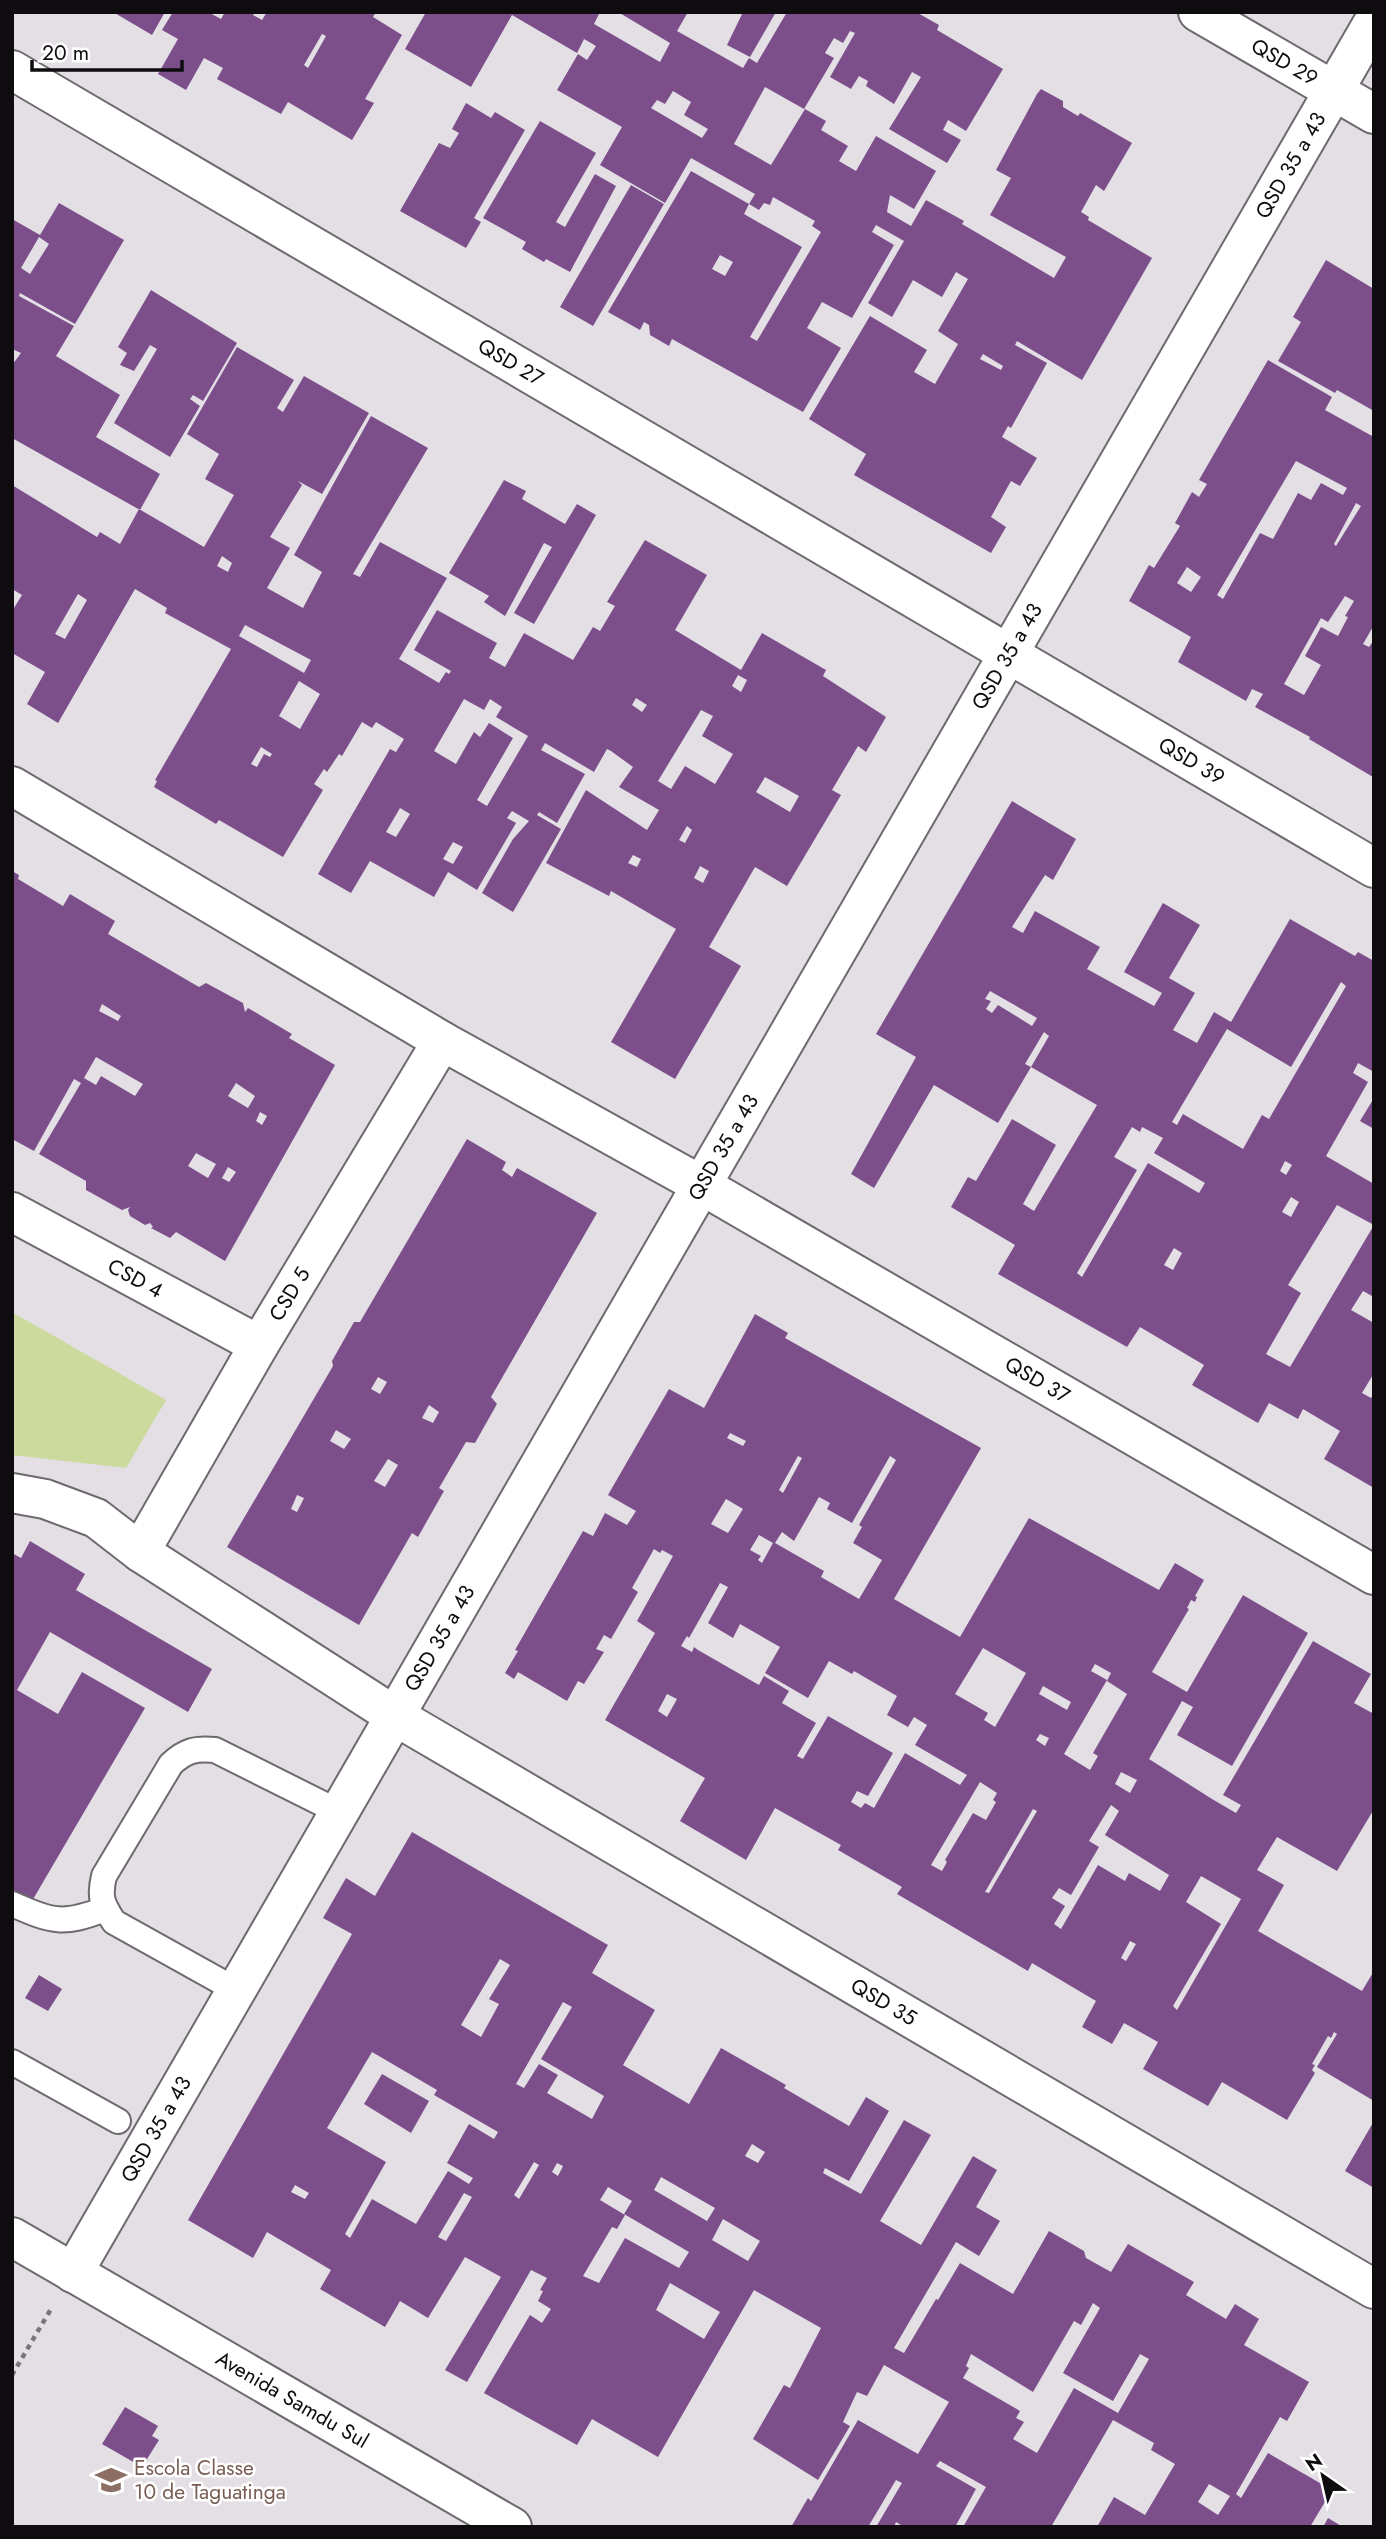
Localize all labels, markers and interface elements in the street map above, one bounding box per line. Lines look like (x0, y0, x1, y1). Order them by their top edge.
scale bar (32, 28, 182, 72)
street label: QSD 29 (1246, 31, 1324, 93)
text: 20 m (42, 38, 89, 68)
street label: QSD 35 a 43 (1248, 107, 1333, 224)
street label: QSD 27 (472, 331, 549, 393)
street label: QSD 35 a 43 (964, 598, 1050, 715)
street label: QSD 39 (1153, 730, 1230, 792)
street label: QSD 35 a 43 (681, 1089, 766, 1206)
street label: CSD 4 (102, 1251, 168, 1306)
street label: CSD 5 (262, 1262, 317, 1327)
street label: QSD 37 (999, 1349, 1076, 1411)
street label: QSD 35 a 43 (397, 1580, 482, 1697)
street label: QSD 35 (845, 1971, 922, 2033)
street label: QSD 35 a 43 (113, 2070, 199, 2188)
street label: Avenida Samdu Sul (210, 2343, 374, 2456)
north arrow (1288, 2441, 1358, 2511)
text: N (1300, 2447, 1328, 2478)
place label: Escola Classe 10 de Taguatinga (134, 2453, 286, 2507)
school or university icon: Escola Classe 10 de Taguatinga (94, 2463, 128, 2497)

